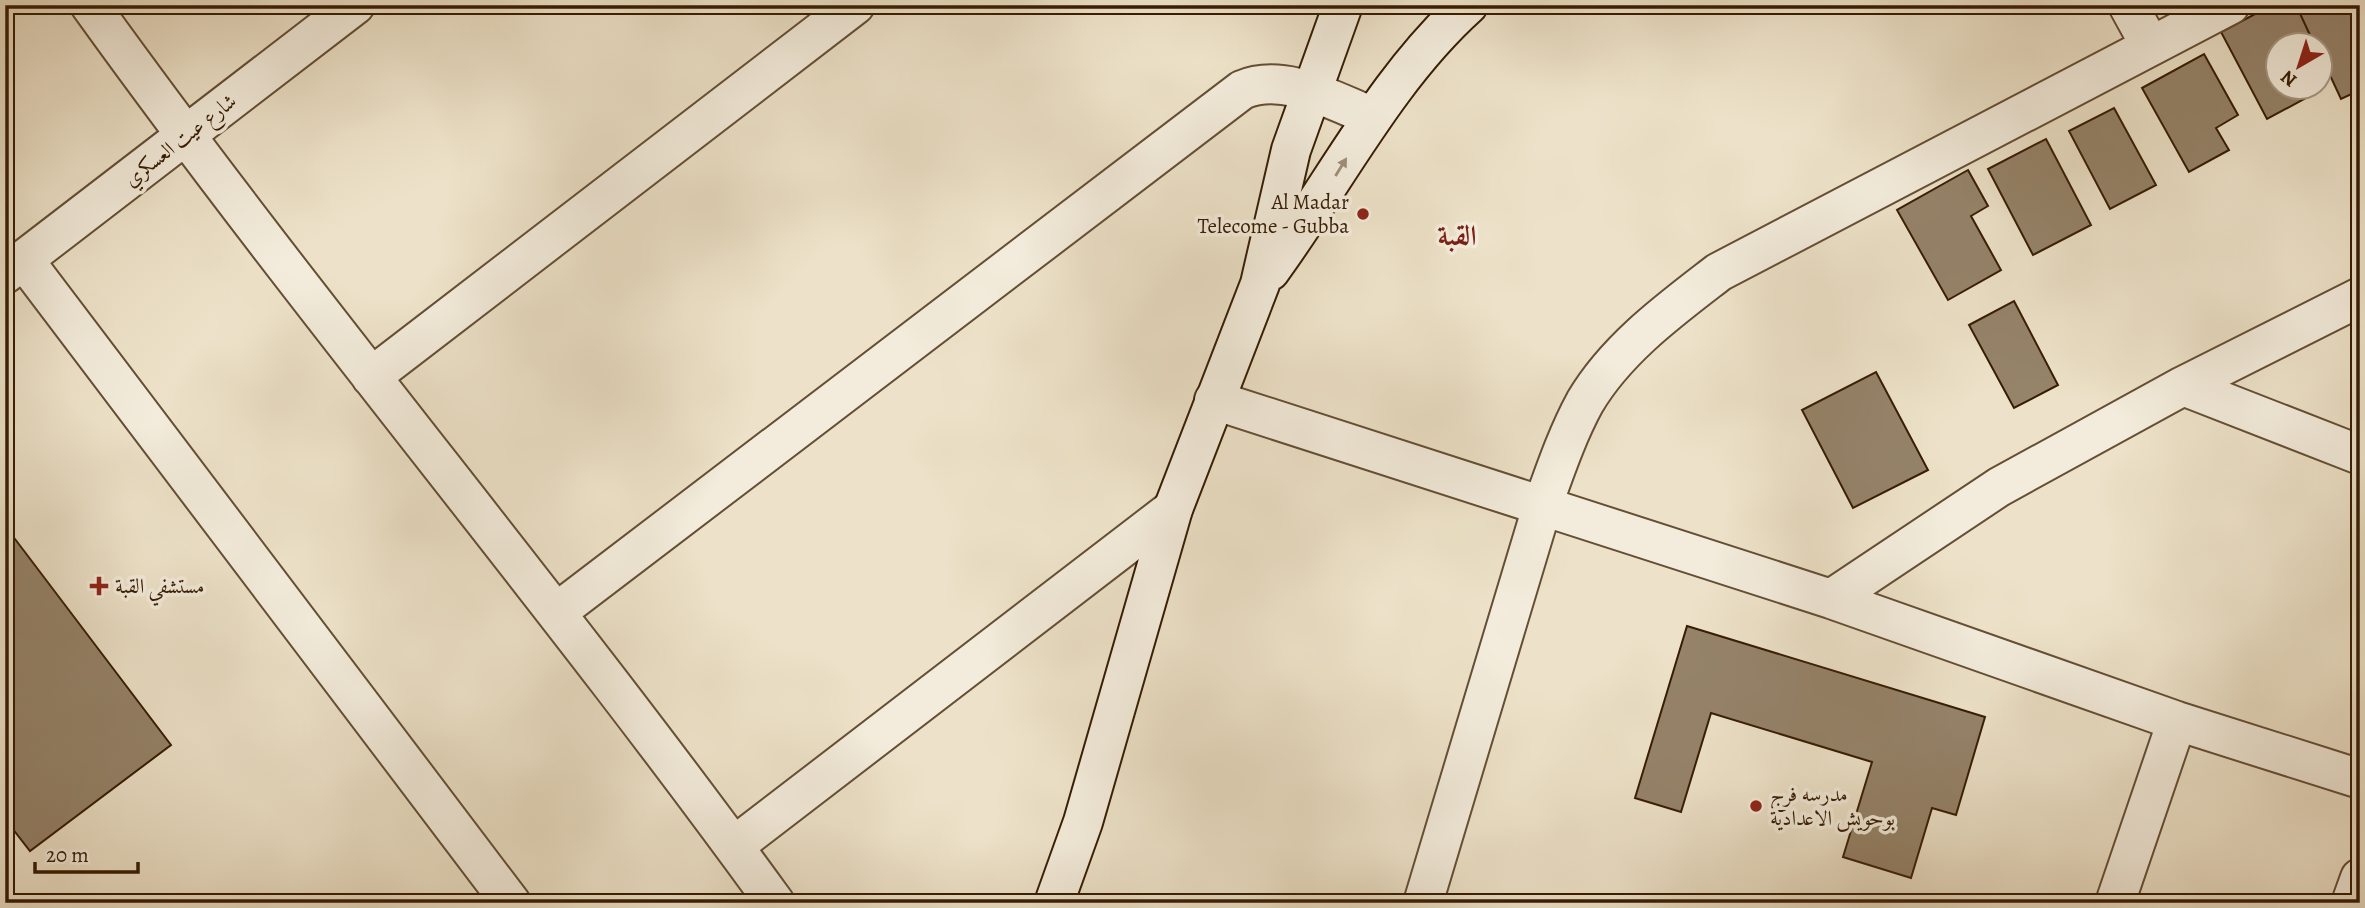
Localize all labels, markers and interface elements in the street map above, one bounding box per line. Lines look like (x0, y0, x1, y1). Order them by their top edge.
north arrow (2264, 32, 2334, 102)
text: N (2275, 64, 2302, 93)
street label: شارع عيت العسكري (118, 87, 245, 196)
one-way arrow (1334, 157, 1347, 177)
place label: Al Madar Telecome - Gubba (1197, 188, 1349, 240)
marker: Al Madar Telecome - Gubba (1355, 206, 1371, 222)
district label: القبة (1437, 217, 1477, 255)
place label: مستشفي القبة (115, 572, 205, 606)
marker: مستشفي القبة (89, 576, 109, 596)
place label: مدرسه فرج بوحويش الاعدادية (1770, 780, 1895, 832)
marker: مدرسه فرج بوحويش الاعدادية (1748, 798, 1764, 814)
scale bar (35, 831, 138, 875)
text: 20 m (46, 841, 89, 869)

